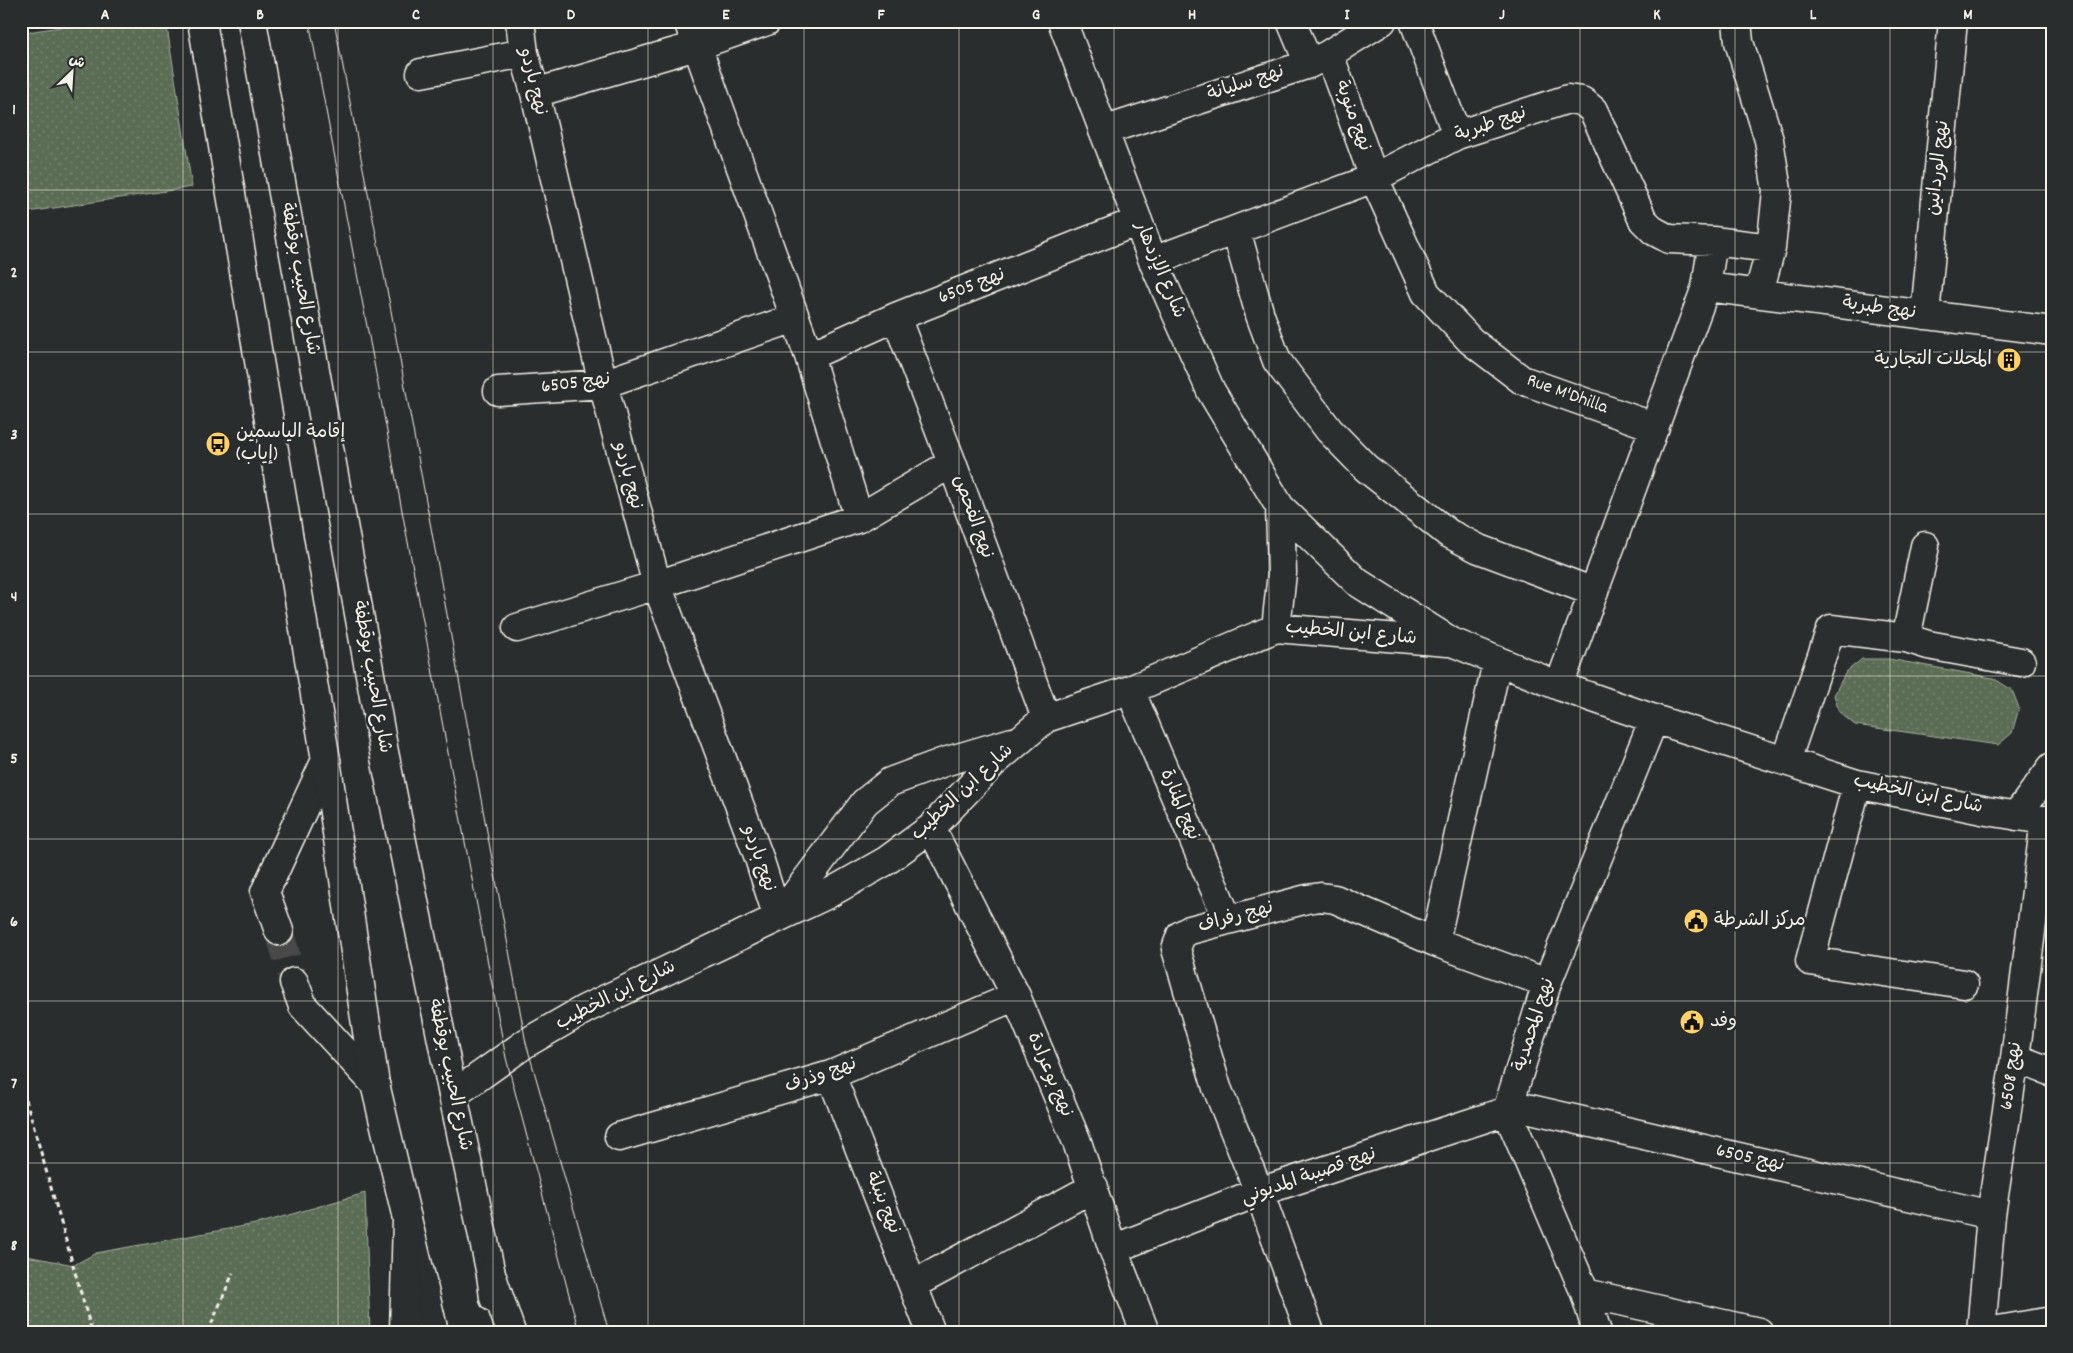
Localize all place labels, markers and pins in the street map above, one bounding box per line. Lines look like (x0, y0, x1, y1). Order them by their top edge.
place label: المحلات التجارية (1874, 347, 1992, 374)
building icon: المحلات التجارية (1996, 347, 2022, 373)
place label: إقامة الياسمين (إياب) (236, 420, 345, 469)
bus stop icon: إقامة الياسمين (إياب) (205, 431, 231, 457)
public building icon: مركز الشرطة (1683, 908, 1709, 934)
place label: مركز الشرطة (1714, 908, 1806, 935)
public building icon: وفد (1679, 1009, 1705, 1035)
place label: وفد (1710, 1009, 1737, 1036)

